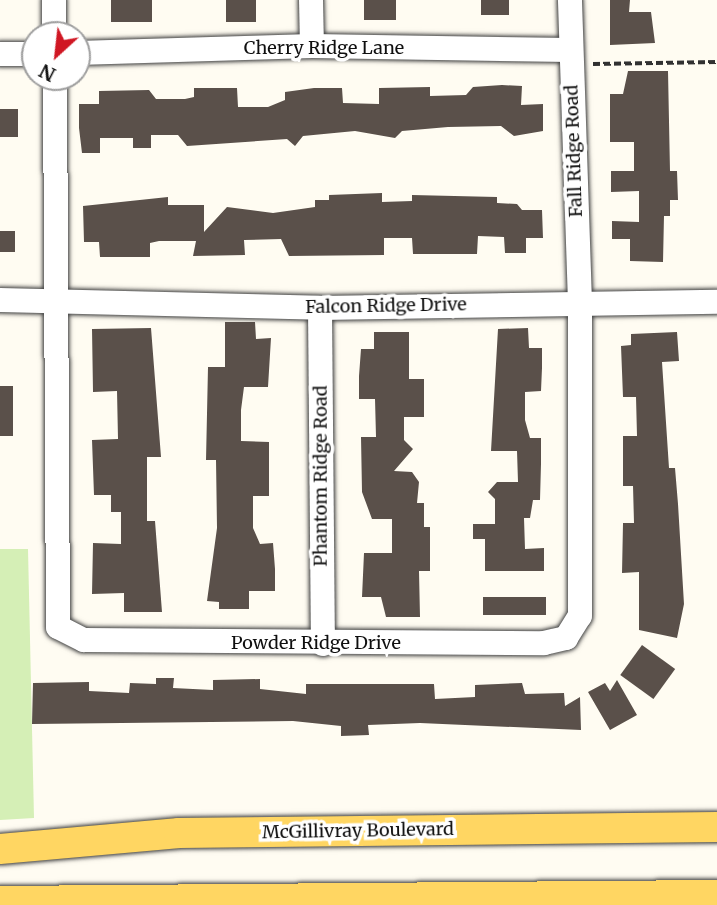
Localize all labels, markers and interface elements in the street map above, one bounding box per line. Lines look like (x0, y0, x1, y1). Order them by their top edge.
north arrow (21, 21, 91, 91)
street label: Cherry Ridge Lane (244, 37, 404, 59)
text: N (35, 59, 60, 87)
street label: Fall Ridge Road (561, 84, 587, 218)
street label: Falcon Ridge Drive (305, 294, 467, 318)
street label: Phantom Ridge Road (310, 385, 332, 567)
street label: Powder Ridge Drive (231, 632, 401, 654)
street label: McGillivray Boulevard (262, 819, 454, 843)

